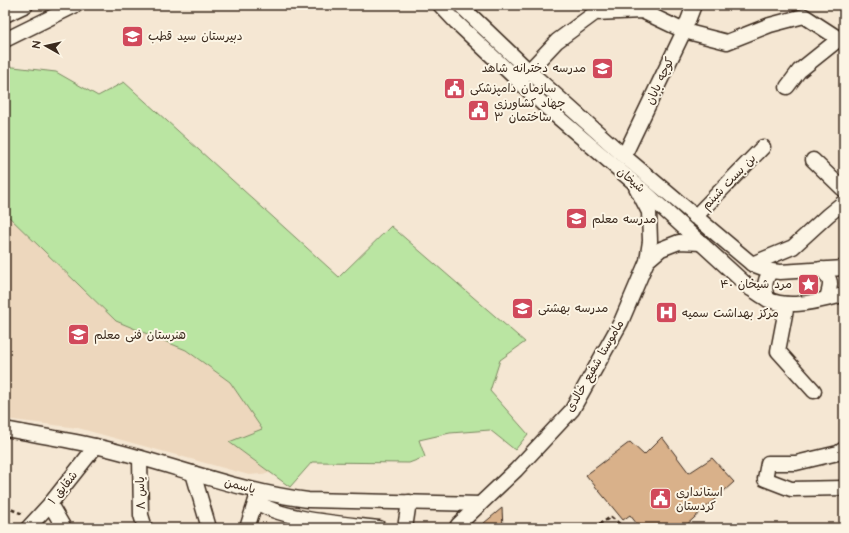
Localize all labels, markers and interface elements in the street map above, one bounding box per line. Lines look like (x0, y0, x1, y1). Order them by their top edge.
school or university icon: دبیرستان سید قطب (120, 23, 146, 49)
north arrow (26, 26, 66, 66)
place label: دبیرستان سید قطب (148, 28, 243, 45)
text: N (29, 40, 45, 49)
street label: کوچه بابان (642, 54, 678, 108)
school or university icon: مدرسه دخترانه شاهد (589, 55, 615, 81)
place label: مدرسه دخترانه شاهد (482, 60, 586, 77)
public building icon: سازمان دامپزشکی (441, 75, 467, 101)
place label: سازمان دامپزشکی (470, 80, 556, 97)
place label: جهاد کشاورزی ساختمان ۳ (494, 95, 565, 126)
public building icon: جهاد کشاورزی ساختمان ۳ (466, 97, 492, 123)
street label: بن بست شبنم (698, 150, 760, 214)
street label: شیخان (613, 163, 649, 197)
school or university icon: مدرسه معلم (564, 206, 590, 232)
place label: مدرسه معلم (592, 211, 656, 228)
place icon: ۴۰ مرد شیخان (795, 271, 821, 297)
place label: ۴۰ مرد شیخان (720, 276, 792, 293)
school or university icon: مدرسه بهشتی (510, 295, 536, 321)
place label: مدرسه بهشتی (538, 300, 608, 317)
hospital icon: مرکز بهداشت سمیه (654, 300, 680, 326)
place label: مرکز بهداشت سمیه (682, 305, 779, 322)
street label: ماموستا شفیع خالدی (562, 317, 628, 415)
school or university icon: هنرستان فنی معلم (65, 322, 91, 348)
place label: هنرستان فنی معلم (94, 327, 186, 344)
street label: شقایق ۱ (44, 468, 82, 508)
street label: یاسمن (223, 474, 257, 498)
street label: یاس ۸ (132, 476, 150, 510)
place label: استانداری کردستان (676, 484, 723, 515)
public building icon: استانداری کردستان (648, 486, 674, 512)

